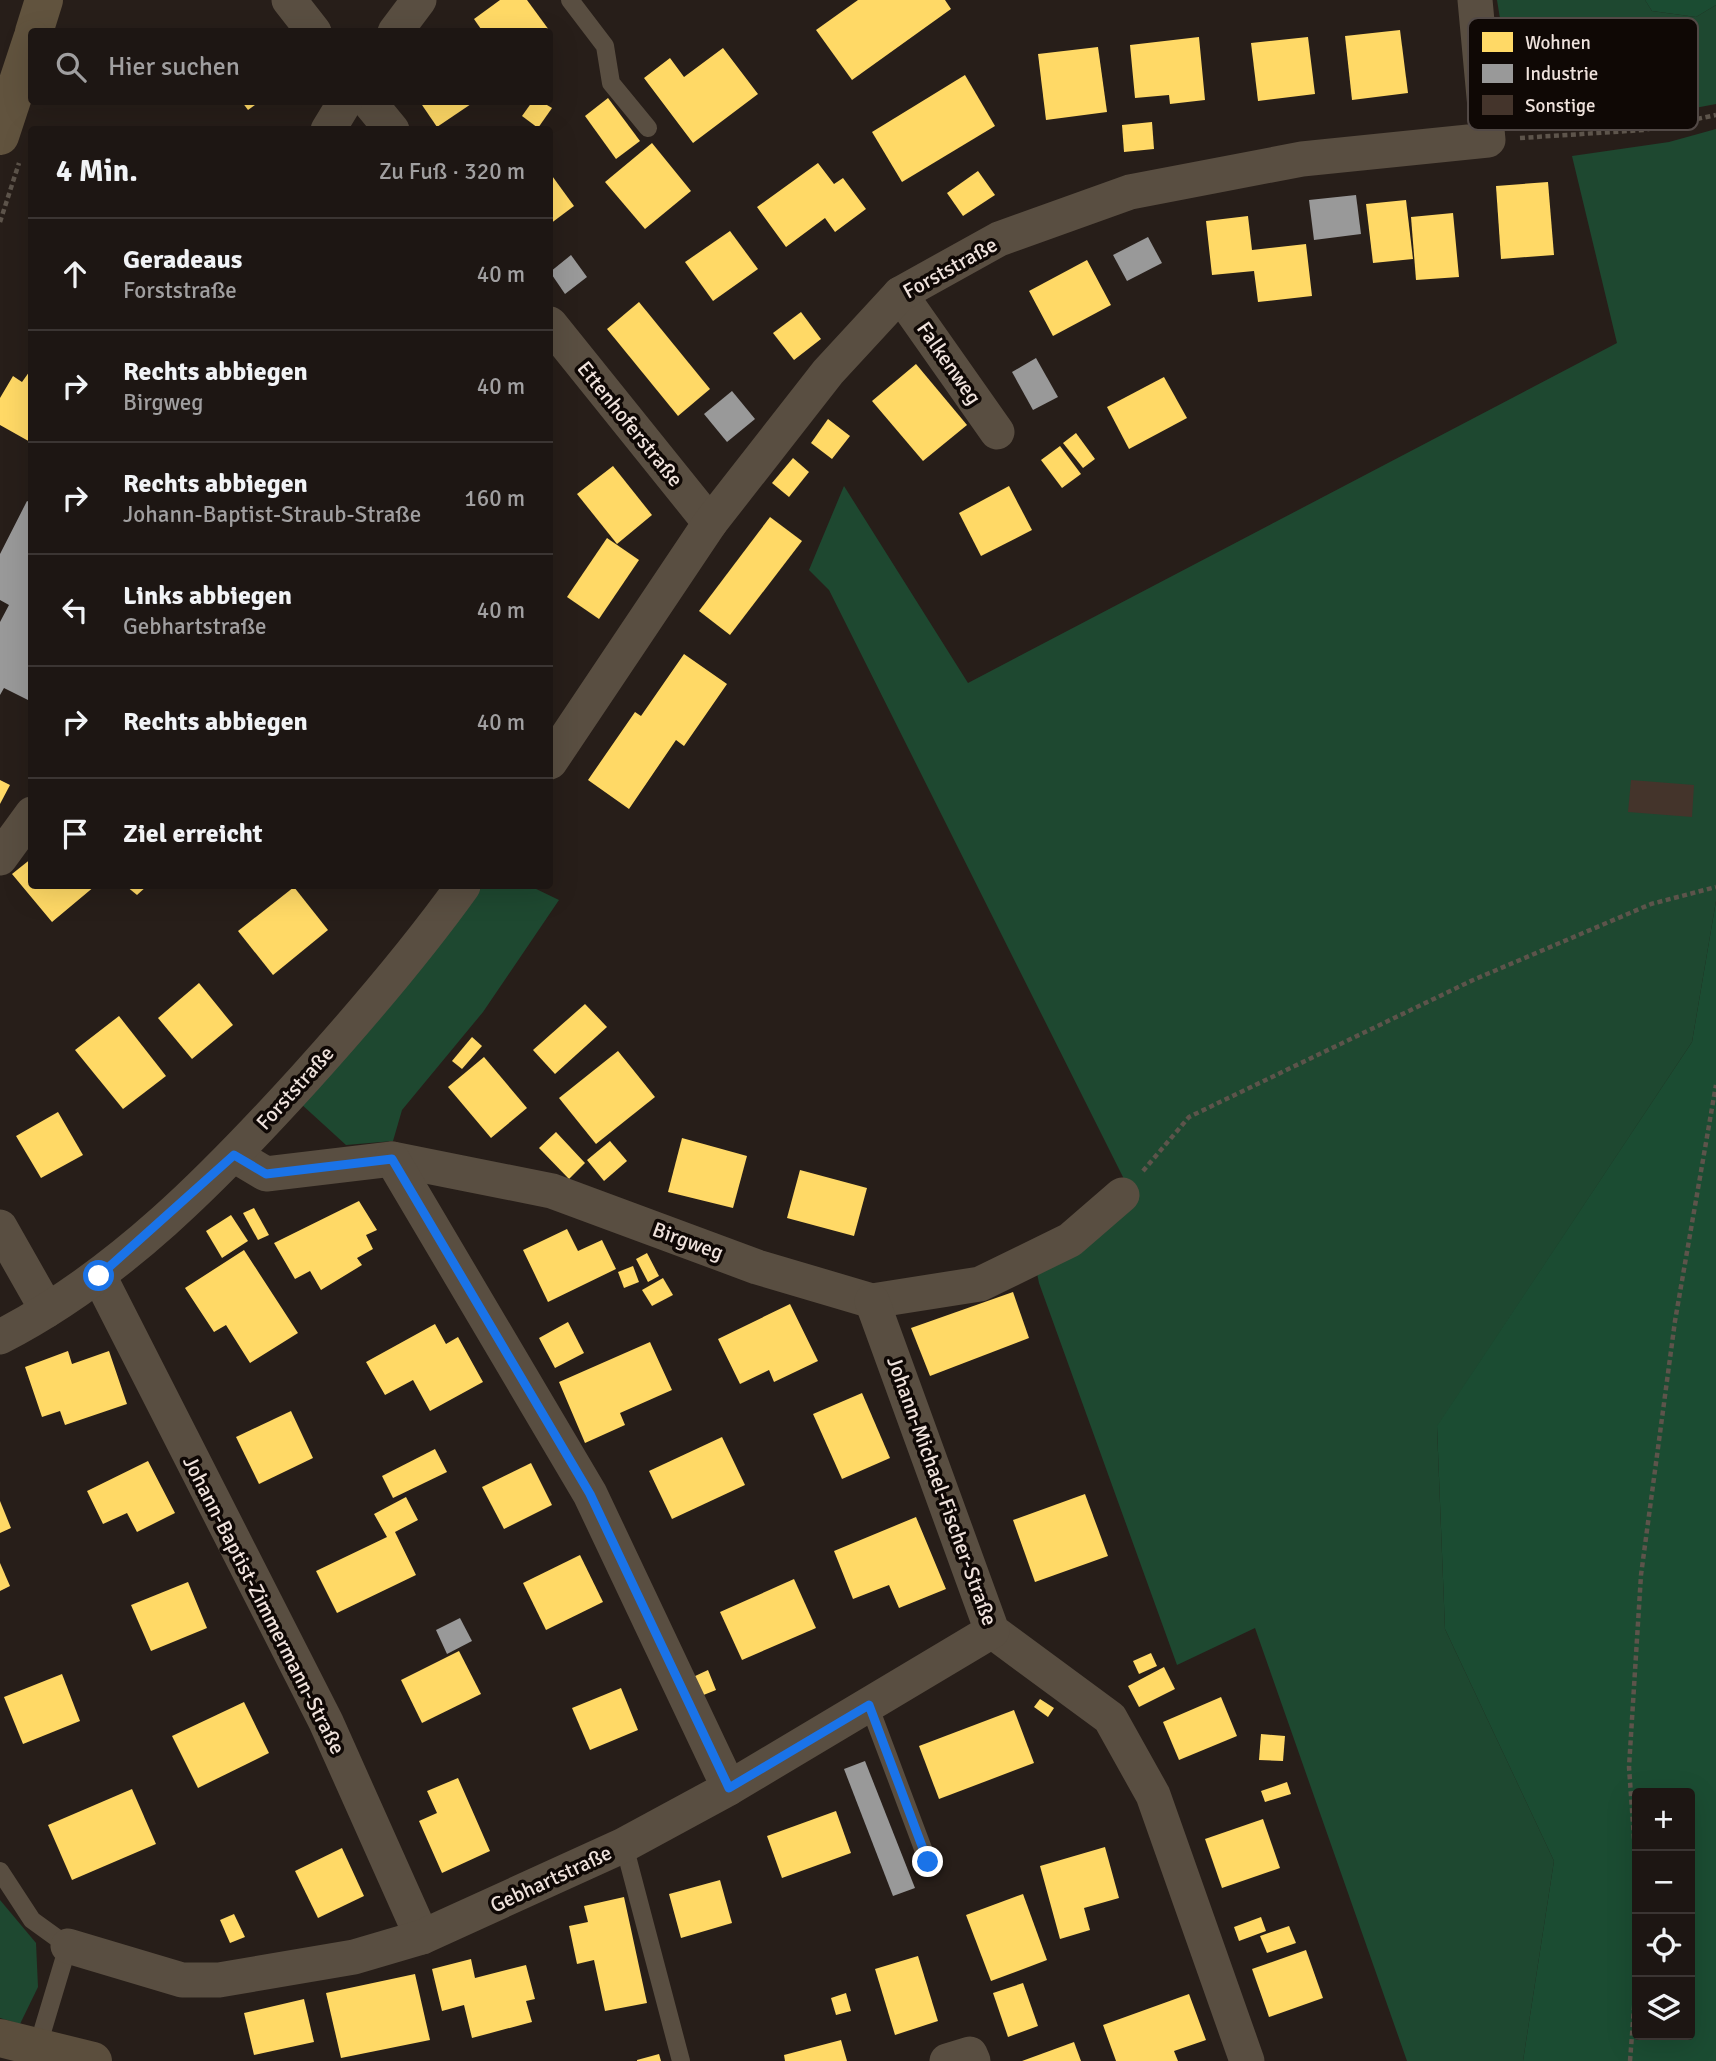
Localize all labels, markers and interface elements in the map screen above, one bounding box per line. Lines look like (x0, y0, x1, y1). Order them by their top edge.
legend (1468, 18, 1698, 130)
search box (28, 28, 553, 105)
text: Wohnen (1525, 31, 1591, 55)
icon: search (52, 48, 90, 86)
text: Hier suchen (108, 51, 240, 83)
text: Industrie (1525, 62, 1598, 86)
text: Sonstige (1525, 94, 1596, 118)
text: 4 Min. (56, 153, 138, 190)
text: Zu Fuß · 320 m (379, 157, 525, 186)
street label: Forststraße (898, 231, 1002, 305)
text: Geradeaus (123, 244, 242, 276)
icon: ahead (56, 255, 94, 293)
text: 40 m (477, 260, 525, 289)
text: Forststraße (123, 276, 237, 305)
street label: Falkenweg (911, 317, 987, 409)
text: Rechts abbiegen (123, 356, 308, 388)
street label: Ettenhoferstraße (571, 356, 689, 492)
icon: right (56, 367, 94, 405)
text: 40 m (477, 372, 525, 401)
text: Birgweg (123, 388, 204, 417)
text: Rechts abbiegen (123, 468, 308, 500)
icon: right (56, 479, 94, 517)
text: 160 m (464, 484, 525, 513)
text: Johann-Baptist-Straub-Straße (123, 500, 421, 529)
text: Links abbiegen (123, 580, 292, 612)
icon: left (56, 591, 94, 629)
text: 40 m (477, 596, 525, 625)
text: Gebhartstraße (123, 612, 267, 641)
icon: right (56, 703, 94, 741)
text: Rechts abbiegen (123, 706, 308, 738)
text: 40 m (477, 708, 525, 737)
icon: arrive (56, 815, 94, 853)
text: Ziel erreicht (123, 818, 263, 850)
street label: Forststraße (251, 1041, 339, 1135)
street label: Birgweg (649, 1216, 727, 1266)
route start (83, 1260, 114, 1291)
street label: Johann-Michael-Fischer-Straße (881, 1353, 1003, 1629)
street label: Johann-Baptist-Zimmermann-Straße (177, 1451, 351, 1759)
map controls (1632, 1788, 1695, 2040)
button: + (1632, 1788, 1695, 1851)
street label: Gebhartstraße (486, 1840, 616, 1918)
route end (912, 1846, 943, 1877)
button: − (1632, 1851, 1695, 1914)
button: locate (1632, 1914, 1695, 1977)
button: layers (1632, 1977, 1695, 2040)

